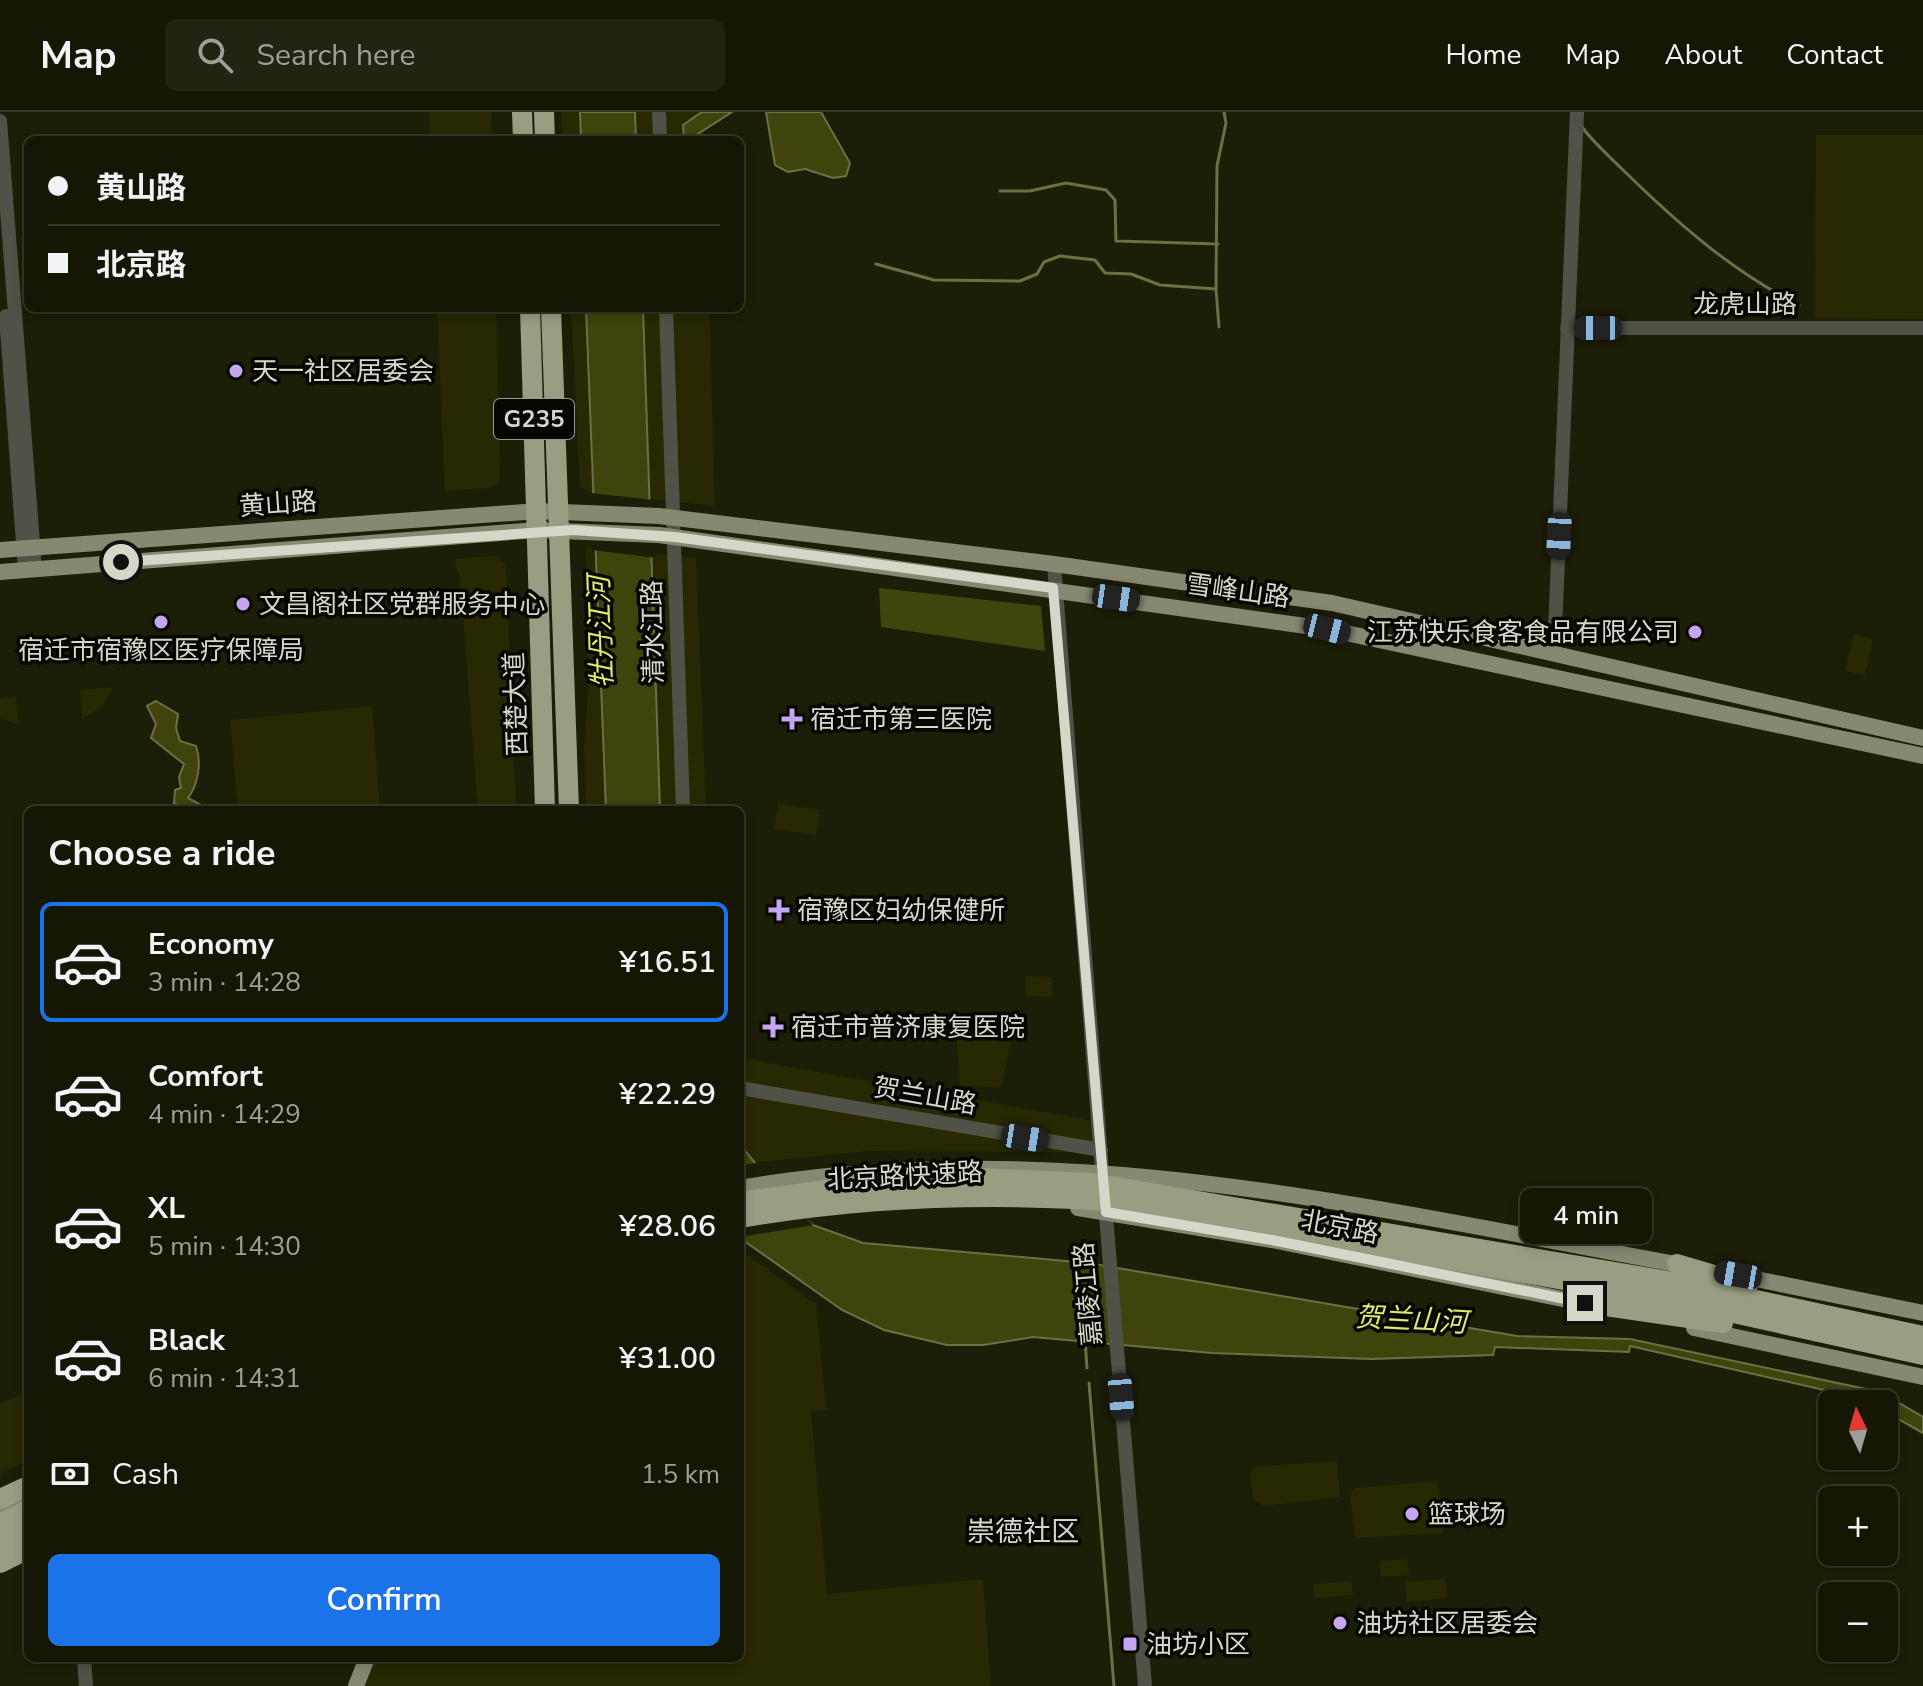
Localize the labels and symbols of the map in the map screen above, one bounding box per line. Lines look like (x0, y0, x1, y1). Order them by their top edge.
street label: 龙虎山路 (1693, 287, 1797, 322)
car (1574, 316, 1622, 340)
place label: 天一社区居委会 (252, 354, 434, 389)
marker: 天一社区居委会 (227, 362, 245, 380)
road number: G235 (494, 399, 574, 439)
street label: 黄山路 (238, 484, 318, 524)
car (1546, 511, 1572, 561)
route start (103, 544, 139, 580)
street label: 雪峰山路 (1184, 566, 1292, 616)
water label: 牡丹江河 (580, 570, 622, 689)
street label: 清水江路 (635, 580, 671, 684)
car (1091, 583, 1141, 613)
place label: 文昌阁社区党群服务中心 (259, 587, 545, 622)
marker: 文昌阁社区党群服务中心 (234, 595, 252, 613)
car (1301, 612, 1353, 646)
marker: 宿迁市宿豫区医疗保障局 (152, 613, 170, 631)
place label: 江苏快乐食客食品有限公司 (1367, 615, 1679, 650)
marker: 江苏快乐食客食品有限公司 (1686, 623, 1704, 641)
place label: 宿迁市宿豫区医疗保障局 (18, 633, 304, 668)
street label: 西楚大道 (497, 651, 535, 757)
place label: 宿迁市第三医院 (810, 702, 992, 737)
marker: 宿迁市第三医院 (781, 708, 803, 730)
place label: 宿豫区妇幼保健所 (797, 893, 1005, 928)
marker: 宿豫区妇幼保健所 (768, 899, 790, 921)
place label: 宿迁市普济康复医院 (791, 1010, 1025, 1045)
marker: 宿迁市普济康复医院 (762, 1016, 784, 1038)
street label: 贺兰山路 (871, 1070, 979, 1122)
car (999, 1122, 1051, 1154)
street label: 北京路快速路 (826, 1154, 984, 1198)
callout: 4 min (1519, 1187, 1651, 1243)
street label: 北京路 (1298, 1202, 1382, 1252)
street label: 嘉陵江路 (1066, 1241, 1110, 1347)
car (1712, 1259, 1764, 1291)
route end (1567, 1285, 1603, 1321)
water label: 贺兰山河 (1354, 1298, 1473, 1342)
car (1107, 1372, 1135, 1422)
north arrow (1818, 1390, 1898, 1470)
place label: 篮球场 (1428, 1497, 1506, 1532)
marker: 篮球场 (1403, 1505, 1421, 1523)
district label: 崇德社区 (967, 1513, 1079, 1551)
place label: 油坊社区居委会 (1356, 1606, 1538, 1641)
marker: 油坊社区居委会 (1331, 1614, 1349, 1632)
place label: 油坊小区 (1146, 1627, 1250, 1662)
marker: 油坊小区 (1121, 1635, 1139, 1653)

